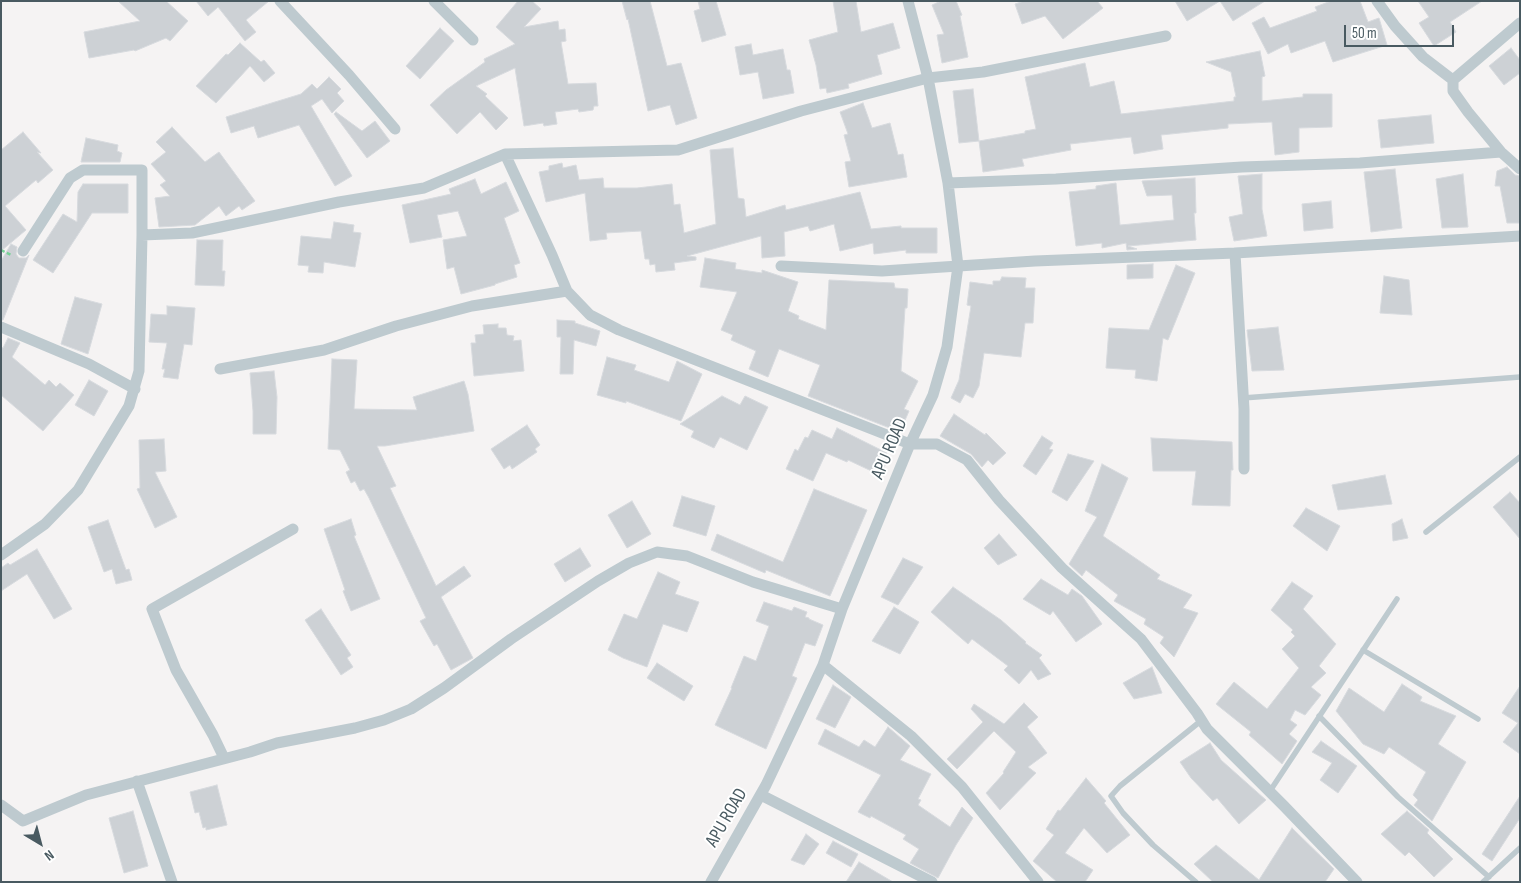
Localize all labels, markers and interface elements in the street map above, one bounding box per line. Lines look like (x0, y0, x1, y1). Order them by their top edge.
scale bar (1346, 15, 1456, 47)
text: 50 m (1352, 24, 1377, 43)
street label: APU ROAD (867, 415, 913, 483)
street label: APU ROAD (701, 785, 753, 851)
north arrow (15, 818, 65, 868)
text: N (41, 846, 57, 864)

